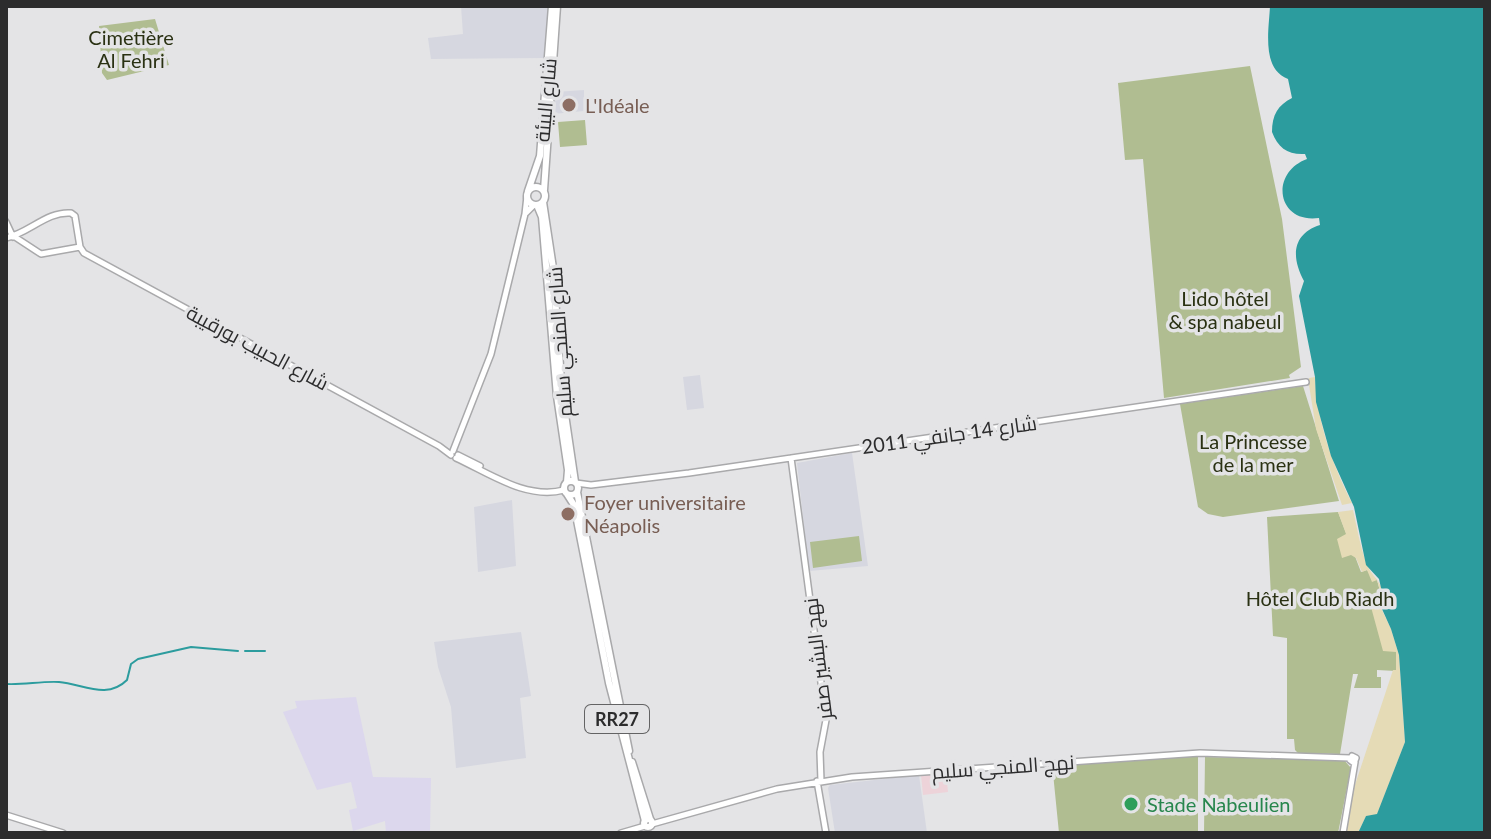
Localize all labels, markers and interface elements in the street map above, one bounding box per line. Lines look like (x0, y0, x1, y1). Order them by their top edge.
park label: Cimetière Al Fehri (88, 25, 174, 72)
street label: شارع البيئة (529, 57, 564, 143)
place label: L'Idéale (585, 93, 650, 117)
marker: L'Idéale (560, 96, 578, 114)
street label: شارع المنجي سليم (542, 266, 581, 418)
park label: Lido hôtel & spa nabeul (1168, 286, 1282, 333)
street label: شارع الحبيب بورقيبة (181, 299, 333, 397)
street label: شارع 14 جانفي 2011 (860, 410, 1039, 463)
park label: La Princesse de la mer (1199, 429, 1307, 476)
place label: Foyer universitaire Néapolis (584, 490, 746, 537)
marker: Foyer universitaire Néapolis (559, 505, 577, 523)
park label: Hôtel Club Riadh (1246, 586, 1394, 610)
street label: نهج البشير صفر (798, 596, 839, 722)
road number: RR27 (585, 705, 649, 733)
street label: نهج المنجي سليم (931, 749, 1076, 788)
place label: Stade Nabeulien (1147, 792, 1290, 816)
marker: Stade Nabeulien (1122, 795, 1140, 813)

